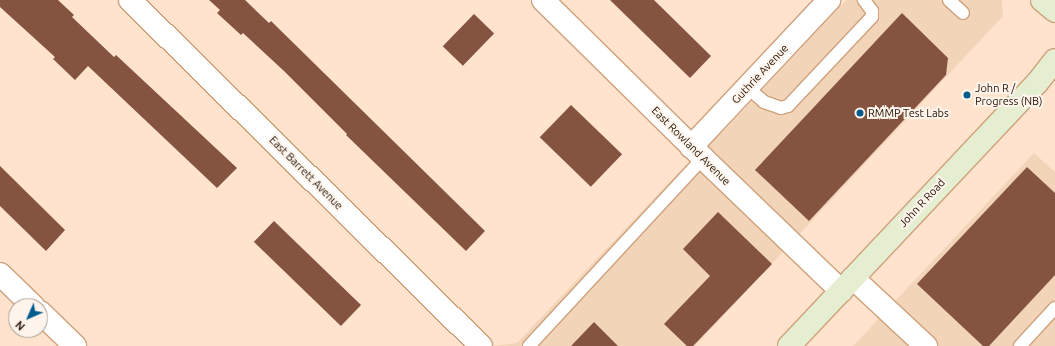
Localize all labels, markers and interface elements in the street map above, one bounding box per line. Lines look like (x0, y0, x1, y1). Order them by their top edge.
street label: Guthrie Avenue (729, 41, 791, 107)
place label: John R / Progress (NB) (975, 82, 1042, 108)
marker: John R / Progress (NB) (962, 90, 972, 100)
street label: East Rowland Avenue (649, 104, 733, 188)
place label: RMMP Test Labs (868, 106, 949, 120)
marker: RMMP Test Labs (855, 108, 865, 118)
street label: East Barrett Avenue (266, 133, 346, 213)
street label: John R Road (896, 176, 948, 230)
north arrow (8, 298, 48, 338)
text: N (13, 319, 27, 333)

